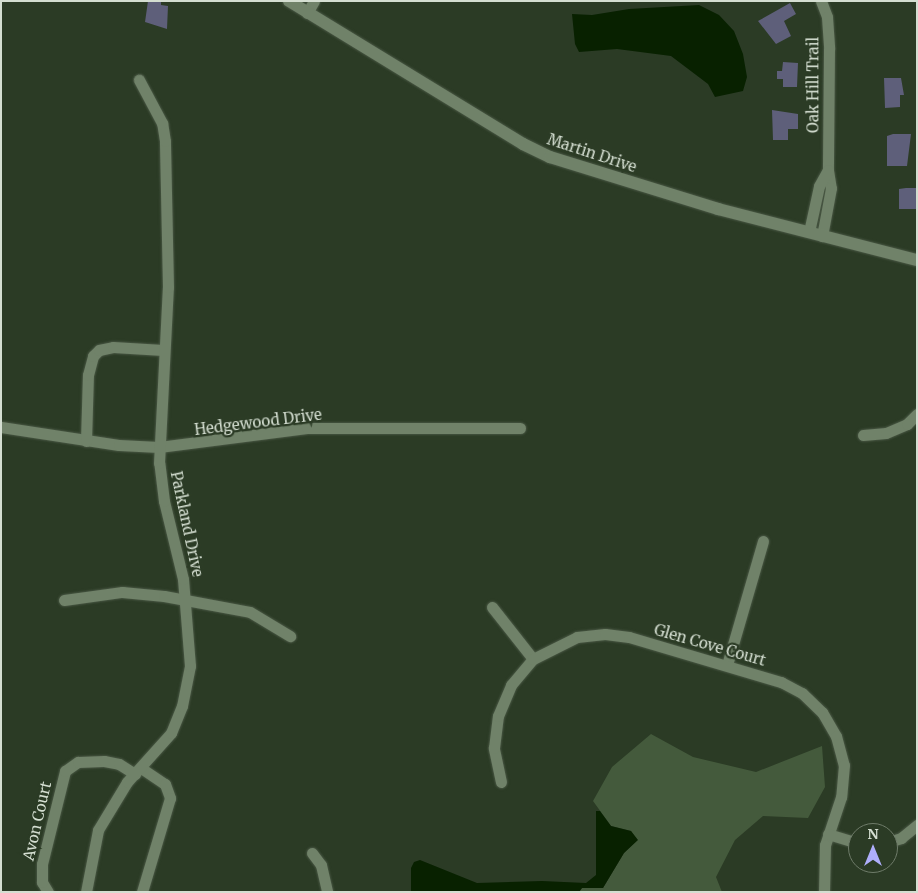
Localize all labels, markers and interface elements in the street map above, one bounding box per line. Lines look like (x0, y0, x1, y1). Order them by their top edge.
street label: Oak Hill Trail (804, 37, 822, 133)
street label: Martin Drive (545, 130, 639, 176)
street label: Hedgewood Drive (193, 405, 323, 439)
street label: Parkland Drive (167, 470, 207, 578)
street label: Glen Cove Court (652, 620, 768, 670)
street label: Avon Court (19, 780, 55, 862)
north arrow (848, 823, 898, 873)
text: N (867, 825, 879, 843)

